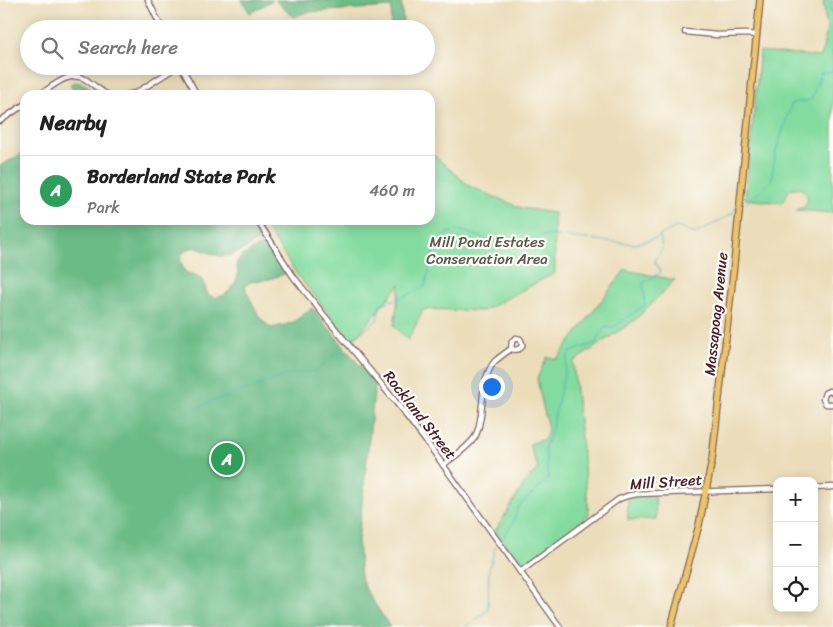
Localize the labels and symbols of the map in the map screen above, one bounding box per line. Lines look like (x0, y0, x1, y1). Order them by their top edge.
park label: Mill Pond Estates Conservation Area (426, 229, 548, 272)
street label: Massapoag Avenue (697, 251, 735, 377)
street label: Rockland Street (377, 365, 464, 466)
your location (479, 374, 505, 400)
pin: A (211, 440, 243, 478)
street label: Mill Street (629, 466, 703, 497)

